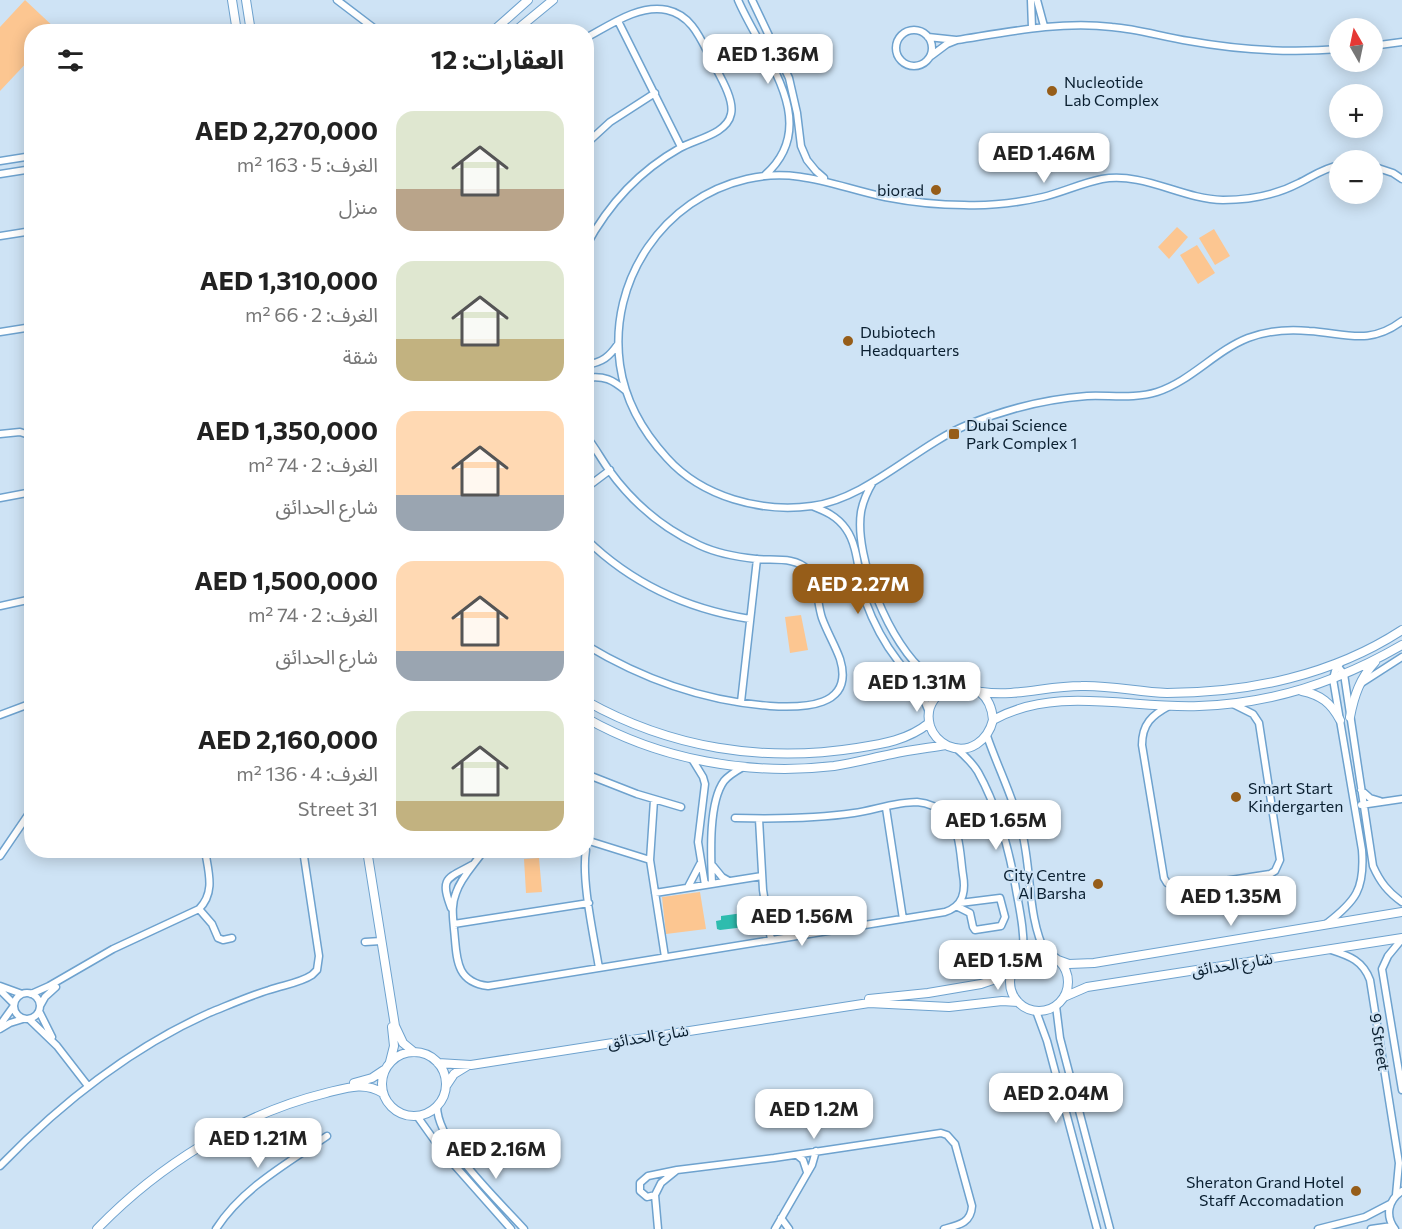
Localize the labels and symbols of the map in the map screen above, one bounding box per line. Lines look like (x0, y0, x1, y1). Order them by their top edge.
north arrow (1329, 18, 1383, 72)
pin: AED 1.36M (699, 34, 837, 85)
place label: Nucleotide Lab Complex (1064, 72, 1160, 109)
marker: Nucleotide Lab Complex (1045, 84, 1059, 98)
pin: AED 1.46M (975, 133, 1113, 184)
place label: biorad (877, 180, 924, 199)
marker: biorad (929, 183, 943, 197)
place label: Dubiotech Headquarters (860, 322, 959, 359)
marker: Dubiotech Headquarters (841, 334, 855, 348)
place label: Dubai Science Park Complex 1 (966, 415, 1077, 452)
marker: Dubai Science Park Complex 1 (947, 427, 961, 441)
pin: AED 2.27M (789, 564, 927, 615)
pin: AED 1.31M (848, 662, 986, 713)
place label: Smart Start Kindergarten (1248, 778, 1343, 815)
marker: Smart Start Kindergarten (1229, 790, 1243, 804)
pin: AED 1.65M (927, 800, 1065, 851)
place label: City Centre Al Barsha (1003, 865, 1086, 902)
pin: AED 1.35M (1162, 876, 1300, 927)
marker: City Centre Al Barsha (1091, 877, 1105, 891)
pin: AED 1.56M (733, 896, 871, 947)
pin: AED 1.5M (936, 940, 1060, 991)
street label: شارع الحدائق (1190, 948, 1275, 983)
street label: 9 Street (1367, 1012, 1394, 1072)
street label: شارع الحدائق (606, 1020, 691, 1055)
pin: AED 2.04M (987, 1073, 1125, 1124)
pin: AED 1.2M (752, 1089, 876, 1140)
pin: AED 1.21M (189, 1118, 327, 1169)
pin: AED 2.16M (427, 1129, 565, 1180)
place label: Sheraton Grand Hotel Staff Accomadation (1186, 1172, 1344, 1209)
marker: Sheraton Grand Hotel Staff Accomadation (1349, 1184, 1363, 1198)

